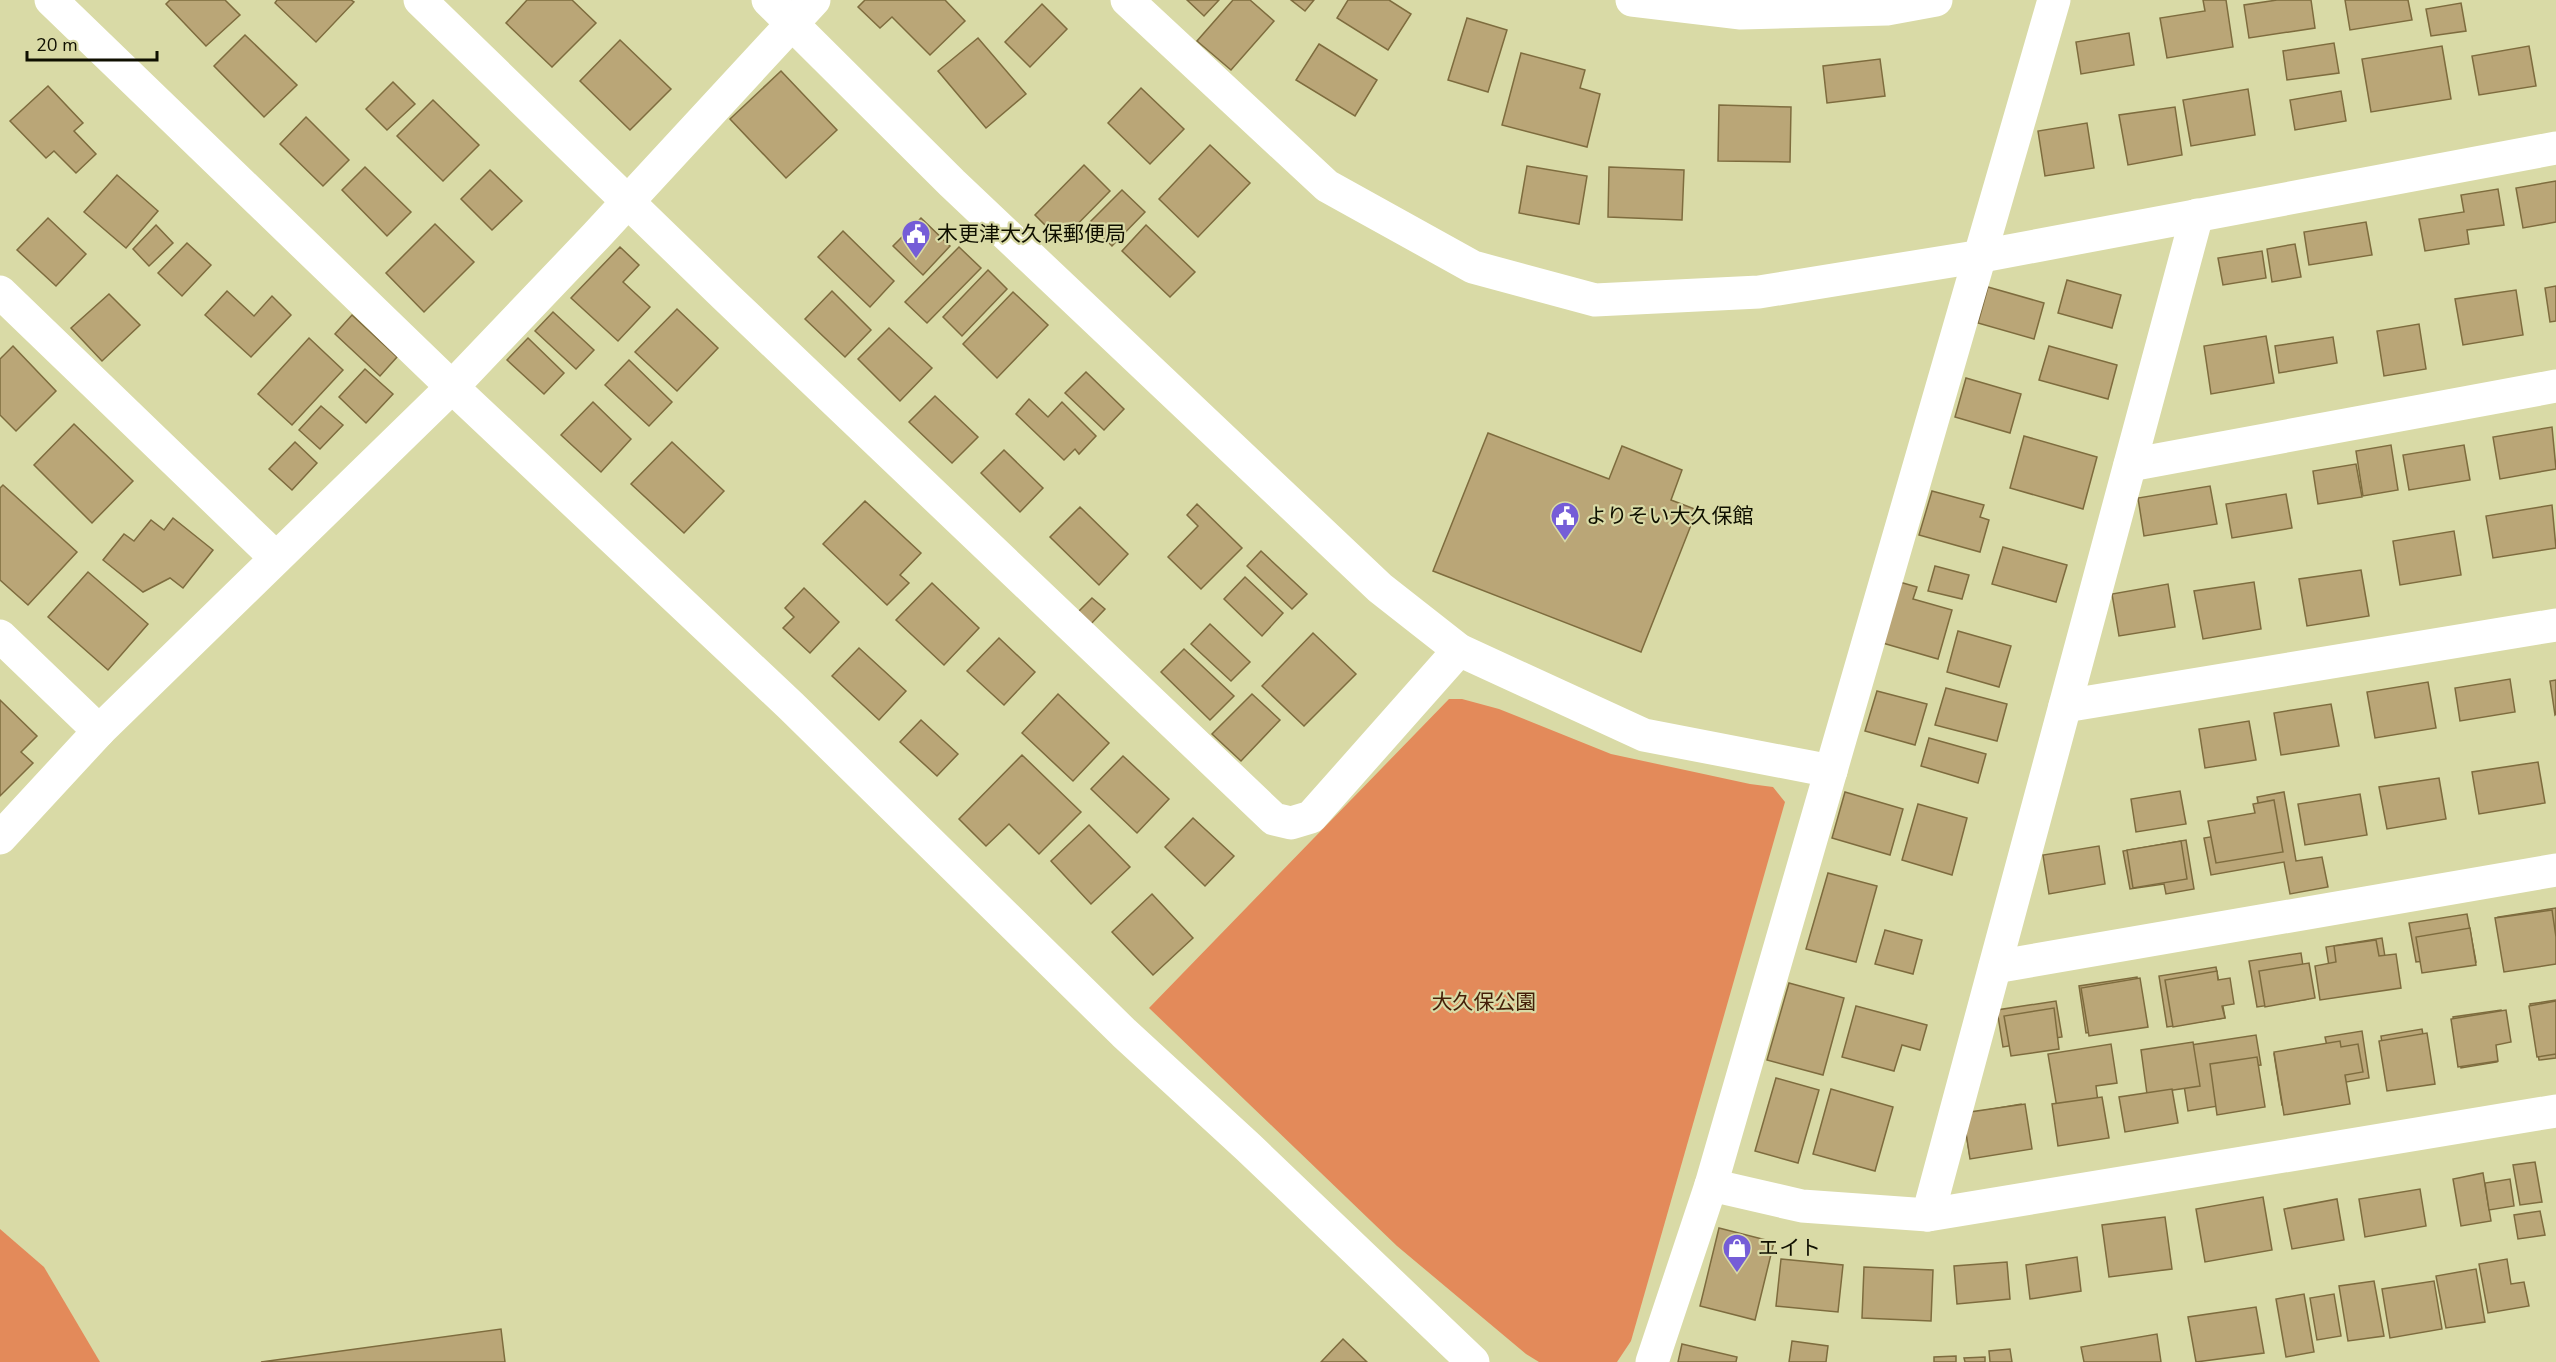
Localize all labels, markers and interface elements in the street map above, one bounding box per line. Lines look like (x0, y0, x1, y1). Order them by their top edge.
scale bar (27, 24, 158, 62)
text: 20 m (36, 33, 78, 57)
public building icon: 木更津大久保郵便局 (900, 218, 932, 260)
place label: 木更津大久保郵便局 (937, 220, 1126, 248)
public building icon: よりそい大久保館 (1549, 500, 1581, 542)
place label: よりそい大久保館 (1586, 502, 1754, 530)
park label: 大久保公園 (1432, 988, 1537, 1016)
shop icon: エイト (1721, 1232, 1753, 1274)
place label: エイト (1758, 1234, 1821, 1262)

